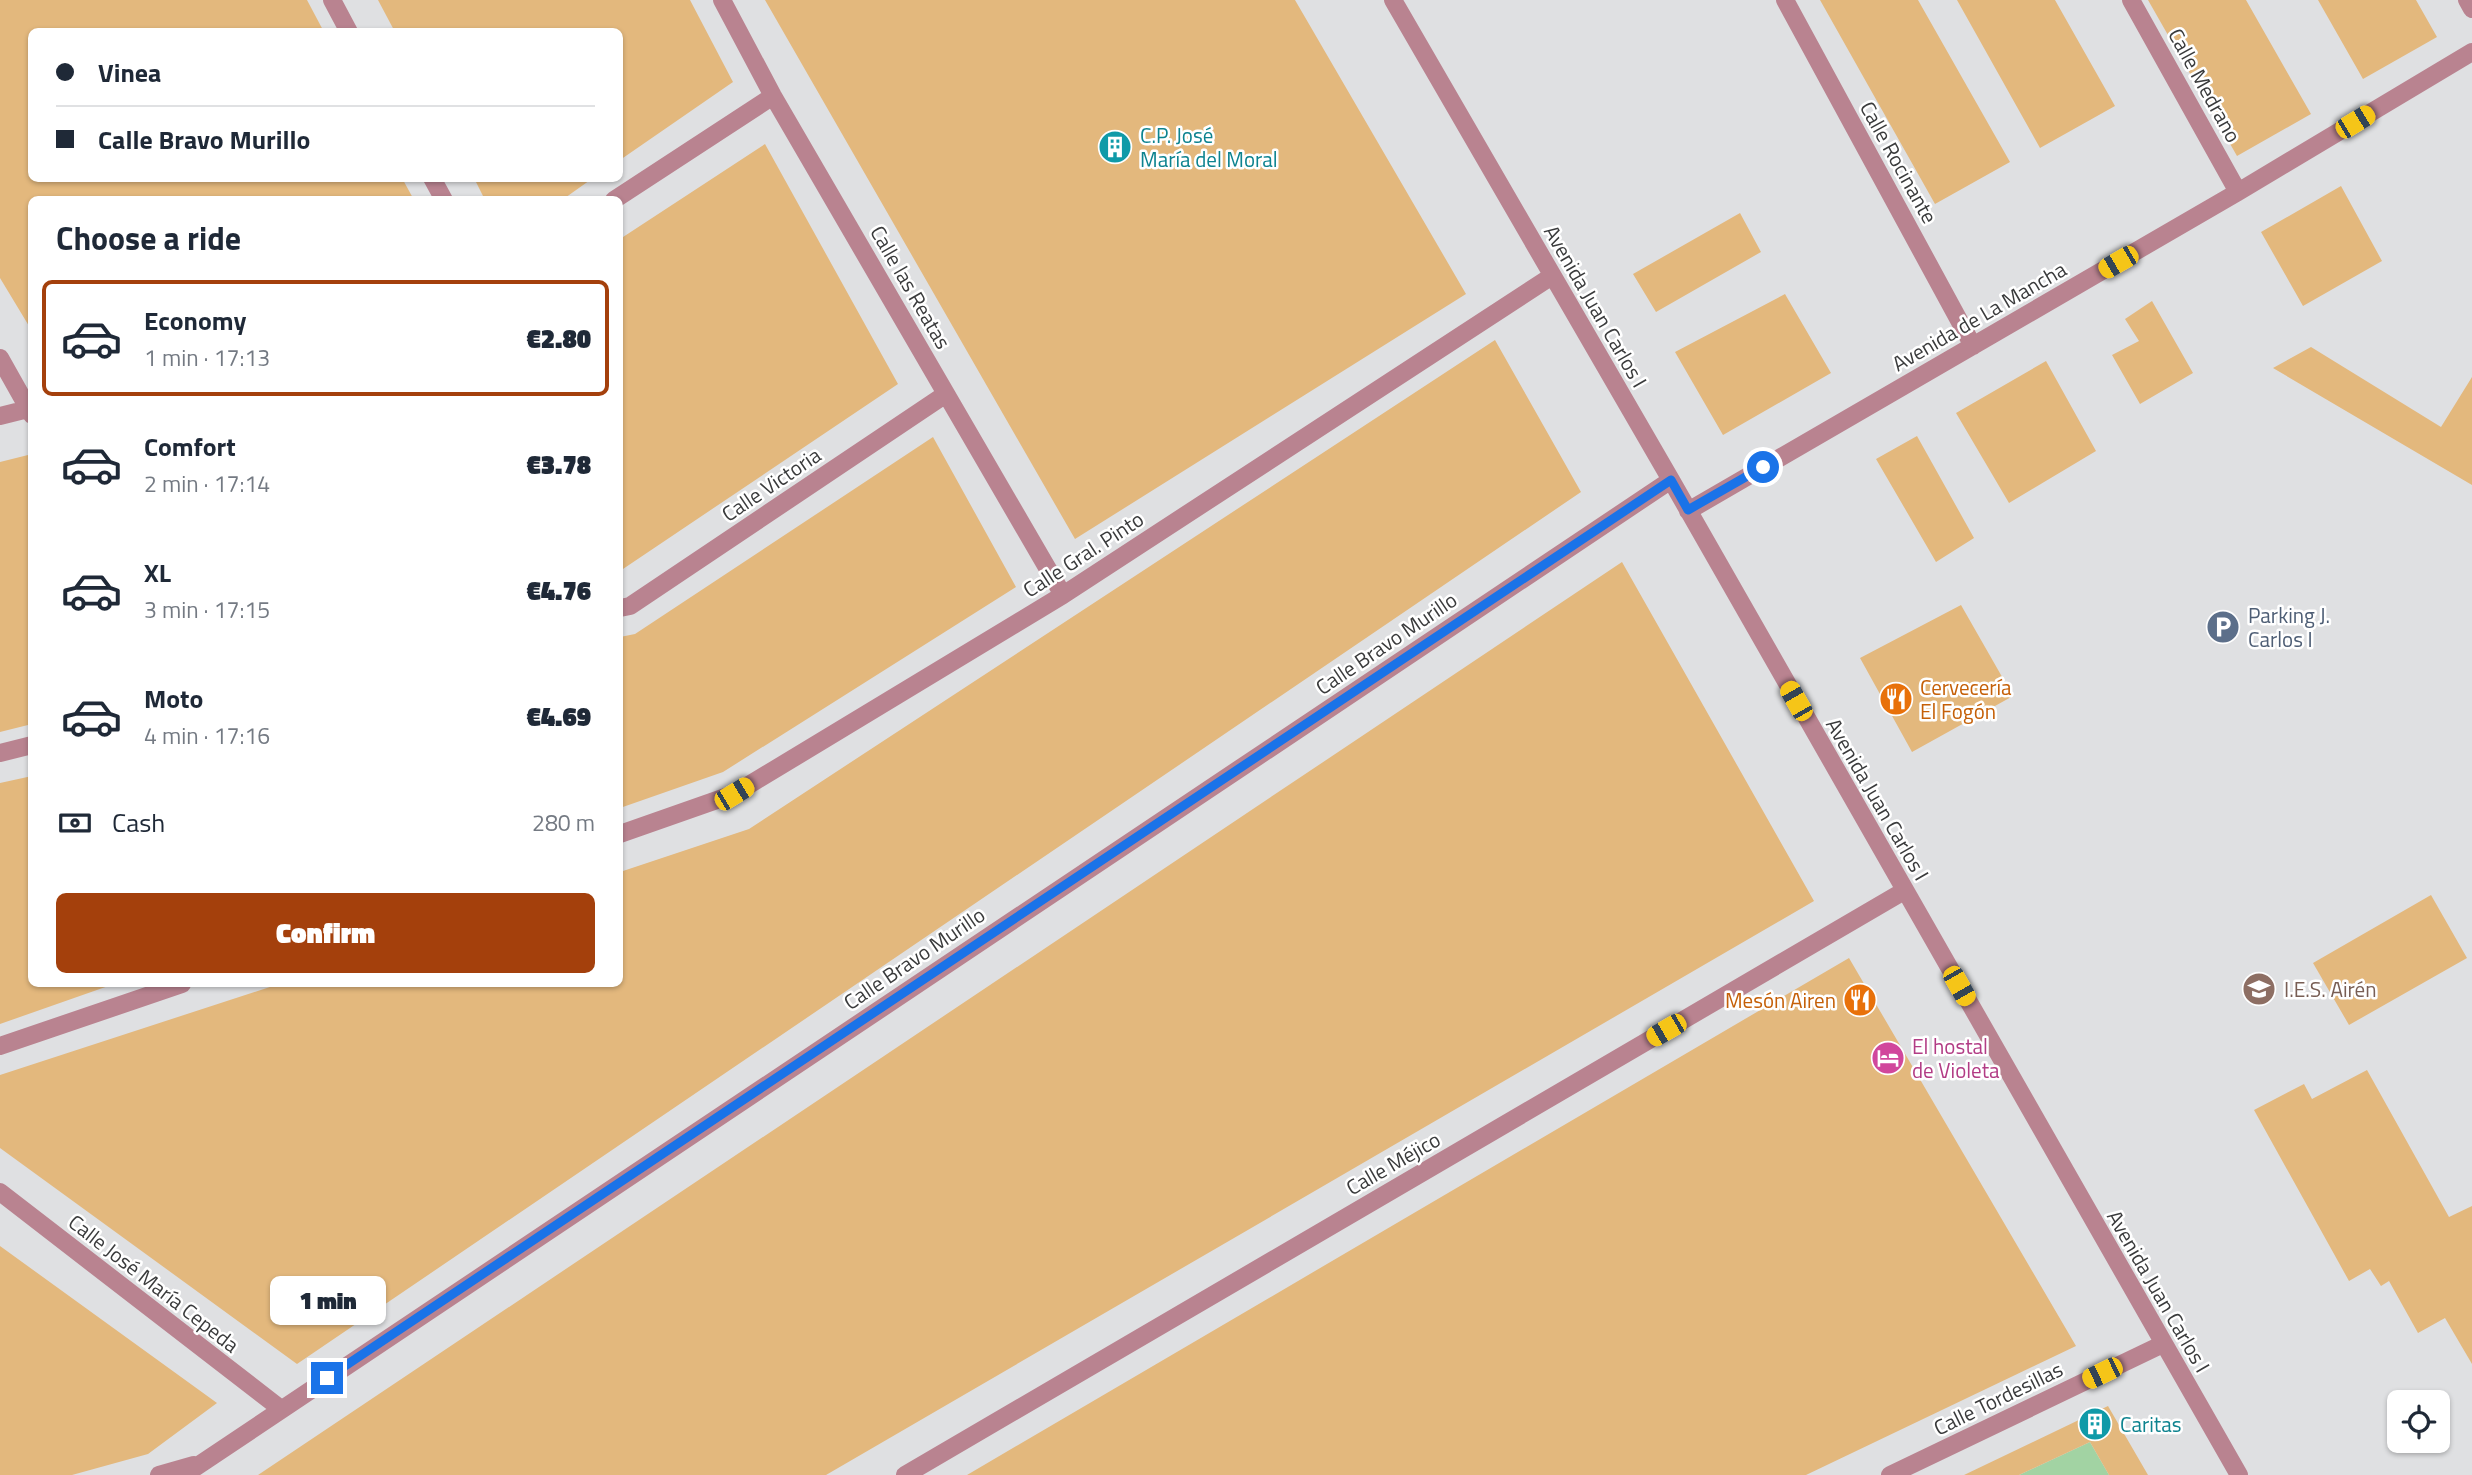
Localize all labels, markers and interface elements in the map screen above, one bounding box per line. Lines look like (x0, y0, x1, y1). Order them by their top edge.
street label: Calle Medrano (2160, 22, 2250, 148)
text: Vinea (98, 53, 161, 92)
street label: Calle Rocinante (1852, 95, 1946, 229)
car (2332, 102, 2379, 142)
place label: C.P. José María del Moral (1140, 119, 1278, 175)
text: Calle Bravo Murillo (98, 120, 310, 159)
building icon: C.P. José María del Moral (1096, 128, 1134, 166)
text: Choose a ride (56, 214, 241, 262)
street label: Calle las Reatas (863, 219, 959, 355)
street label: Avenida Juan Carlos I (1536, 219, 1656, 393)
car (2095, 242, 2142, 282)
street label: Avenida de La Mancha (1886, 253, 2073, 379)
text: Economy (144, 301, 246, 340)
icon: car (60, 307, 123, 370)
text: €2.80 (526, 319, 591, 358)
text: 1 min · 17:13 (144, 340, 270, 375)
text: Comfort (144, 427, 236, 466)
icon: car (60, 433, 123, 496)
street label: Calle Victoria (715, 439, 827, 529)
text: €3.78 (526, 445, 591, 484)
route start (1747, 451, 1779, 483)
text: 2 min · 17:14 (144, 466, 270, 501)
street label: Calle Gral. Pinto (1016, 503, 1150, 605)
text: XL (144, 553, 171, 592)
icon: car (60, 559, 123, 622)
text: €4.76 (526, 571, 591, 610)
street label: Calle Bravo Murillo (1309, 584, 1463, 702)
text: 3 min · 17:15 (144, 592, 270, 627)
place label: Parking J. Carlos I (2248, 599, 2330, 655)
parking icon: Parking J. Carlos I (2204, 608, 2242, 646)
place label: Cervecería El Fogón (1920, 671, 2012, 727)
car (1777, 678, 1816, 724)
text: Moto (144, 679, 203, 718)
restaurant icon: Cervecería El Fogón (1877, 680, 1915, 718)
icon: car (60, 685, 123, 748)
text: €4.69 (526, 697, 591, 736)
street label: Avenida Juan Carlos I (1818, 712, 1938, 886)
text: 4 min · 17:16 (144, 718, 270, 753)
car (711, 774, 758, 814)
text: Cash (112, 803, 165, 842)
icon: cash (56, 804, 94, 842)
text: 280 m (532, 805, 595, 840)
button: Confirm (56, 893, 595, 973)
street label: Calle Bravo Murillo (837, 899, 991, 1017)
car (1940, 963, 1979, 1009)
school or university icon: I.E.S. Airén (2240, 970, 2278, 1008)
place label: I.E.S. Airén (2284, 973, 2376, 1005)
restaurant icon: Mesón Airen (1841, 981, 1879, 1019)
place label: Mesón Airen (1725, 984, 1836, 1016)
car (1643, 1010, 1690, 1050)
place label: El hostal de Violeta (1912, 1030, 2000, 1086)
hotel icon: El hostal de Violeta (1869, 1039, 1907, 1077)
street label: Calle Méjico (1340, 1123, 1446, 1203)
street label: Avenida Juan Carlos I (2099, 1204, 2219, 1378)
street label: Calle José María Cepeda (62, 1206, 247, 1360)
callout: 1 min (269, 1276, 385, 1326)
text: 1 min (299, 1283, 357, 1318)
street label: Calle Tordesillas (1928, 1353, 2068, 1443)
car (2079, 1354, 2126, 1392)
route end (311, 1362, 343, 1394)
map controls (2387, 1390, 2450, 1453)
button: locate (2387, 1390, 2450, 1453)
building icon: Caritas (2076, 1405, 2114, 1443)
place label: Caritas (2120, 1408, 2181, 1440)

